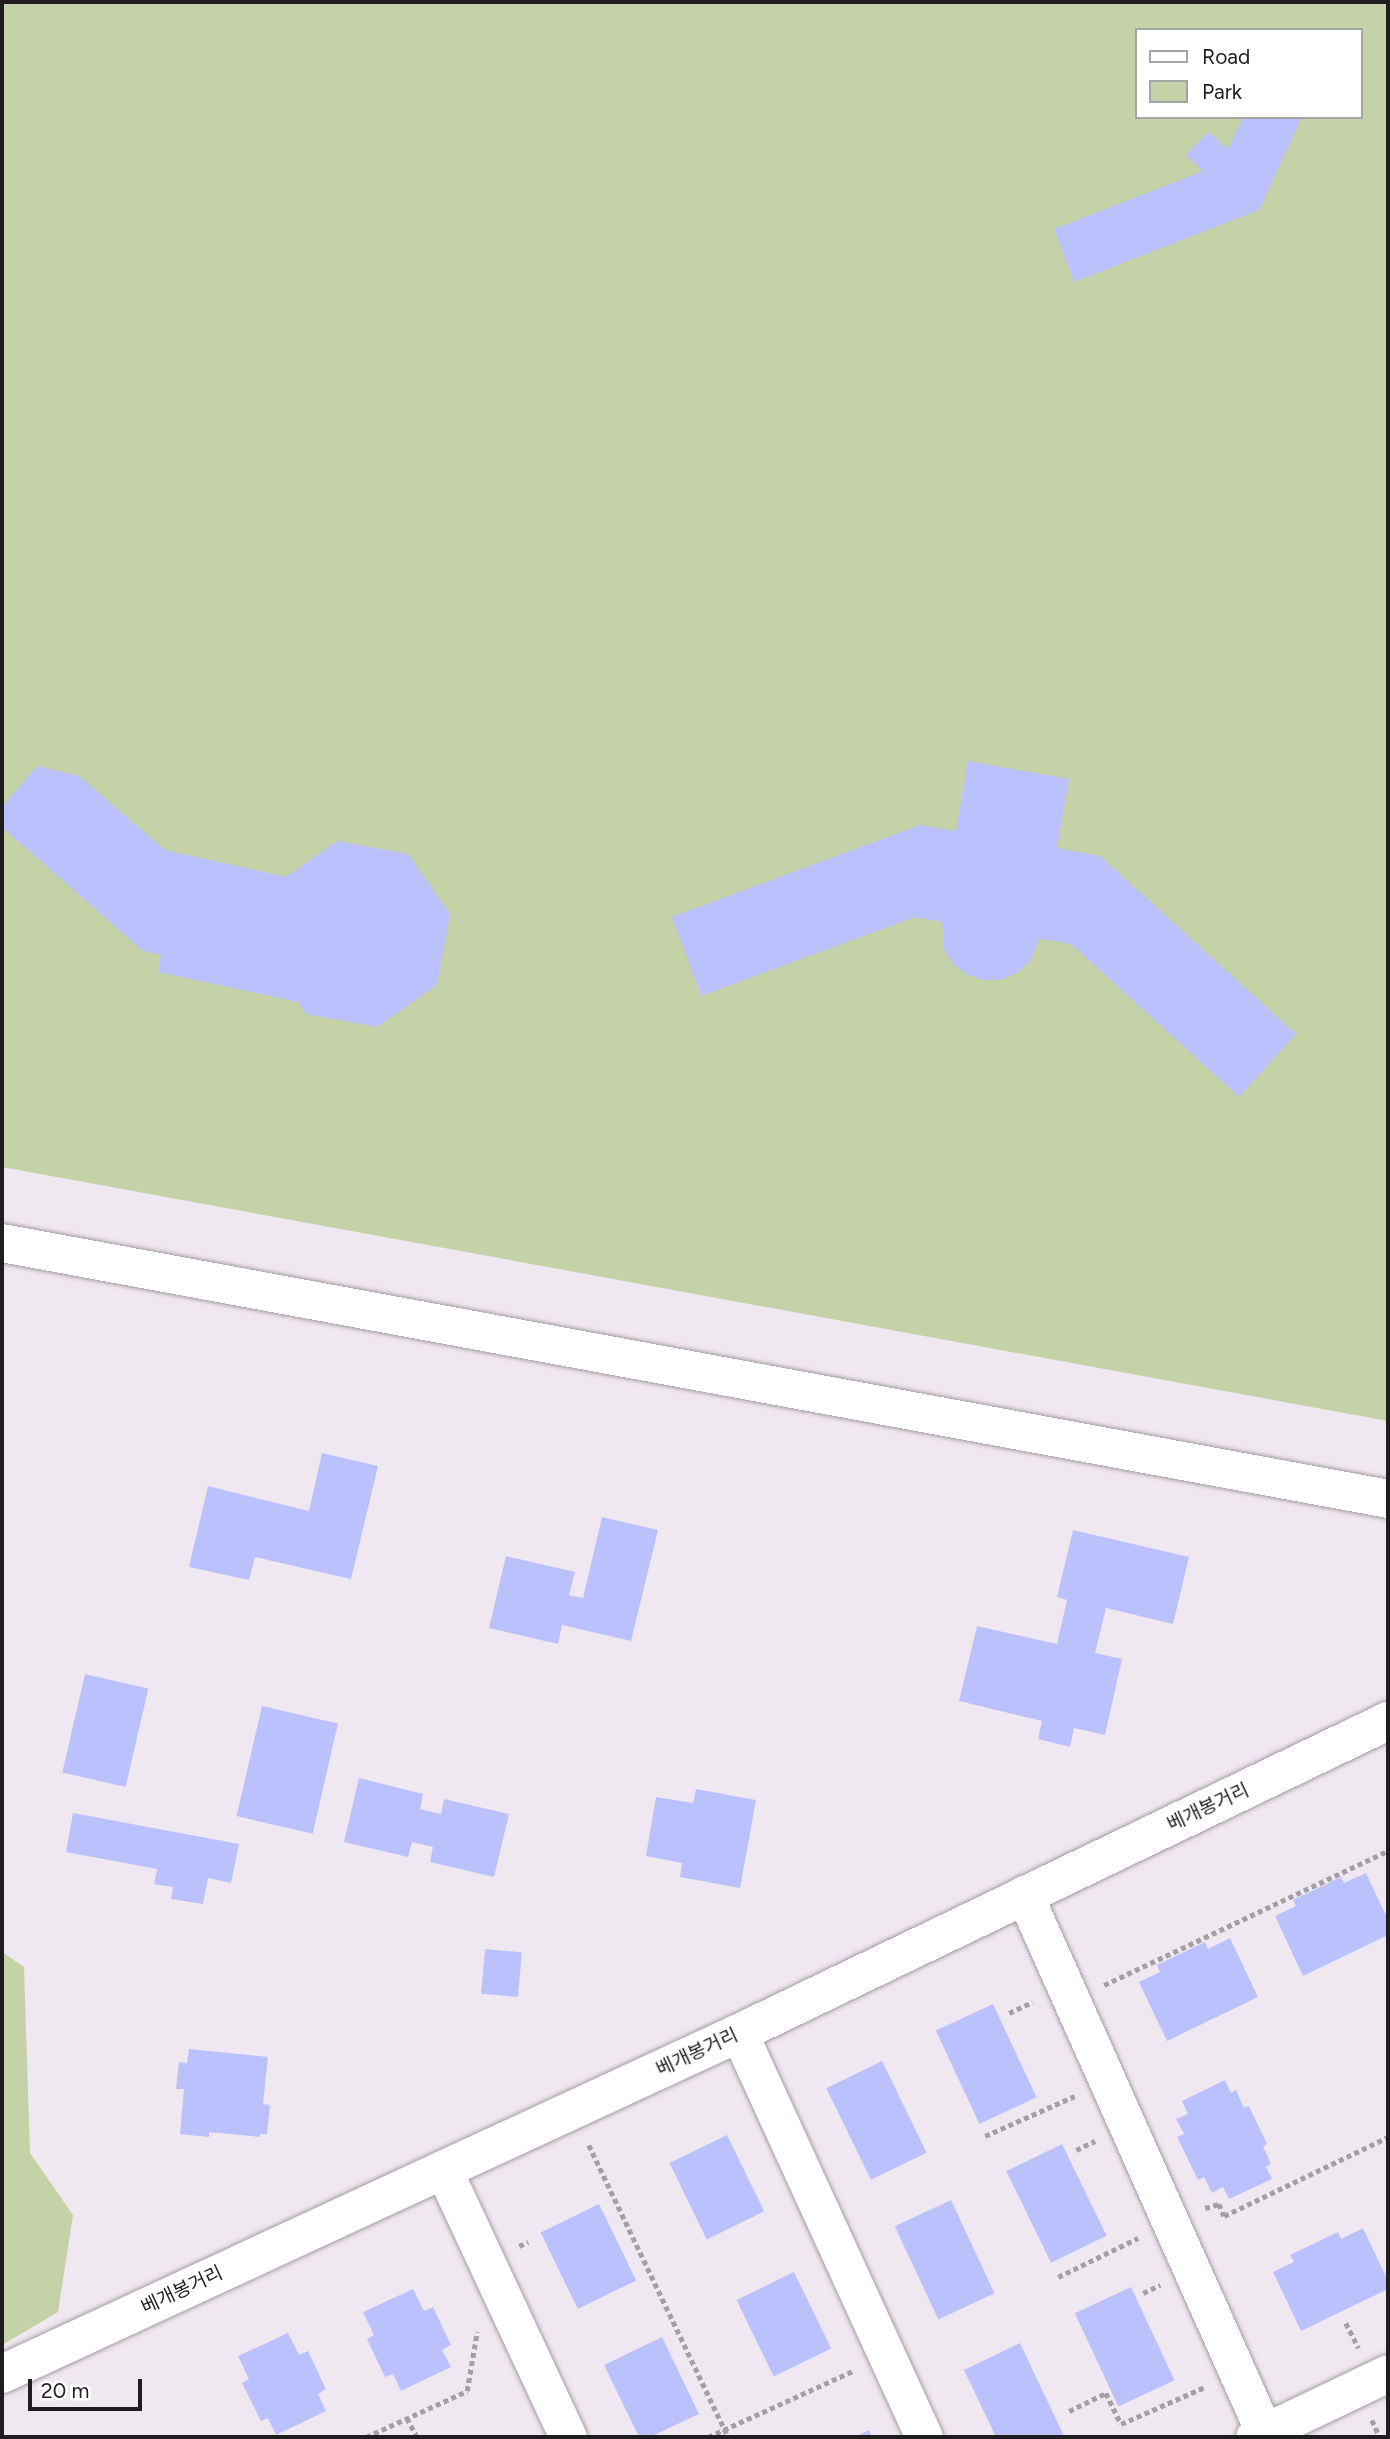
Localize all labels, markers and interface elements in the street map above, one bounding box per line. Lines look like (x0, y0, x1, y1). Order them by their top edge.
legend (1134, 28, 1362, 119)
text: Road (1202, 44, 1250, 69)
text: Park (1202, 79, 1242, 104)
street label: 베개봉거리 (1164, 1778, 1252, 1836)
street label: 베개봉거리 (653, 2023, 741, 2081)
street label: 베개봉거리 (138, 2261, 226, 2319)
scale bar (32, 2366, 145, 2410)
text: 20 m (41, 2378, 89, 2403)

